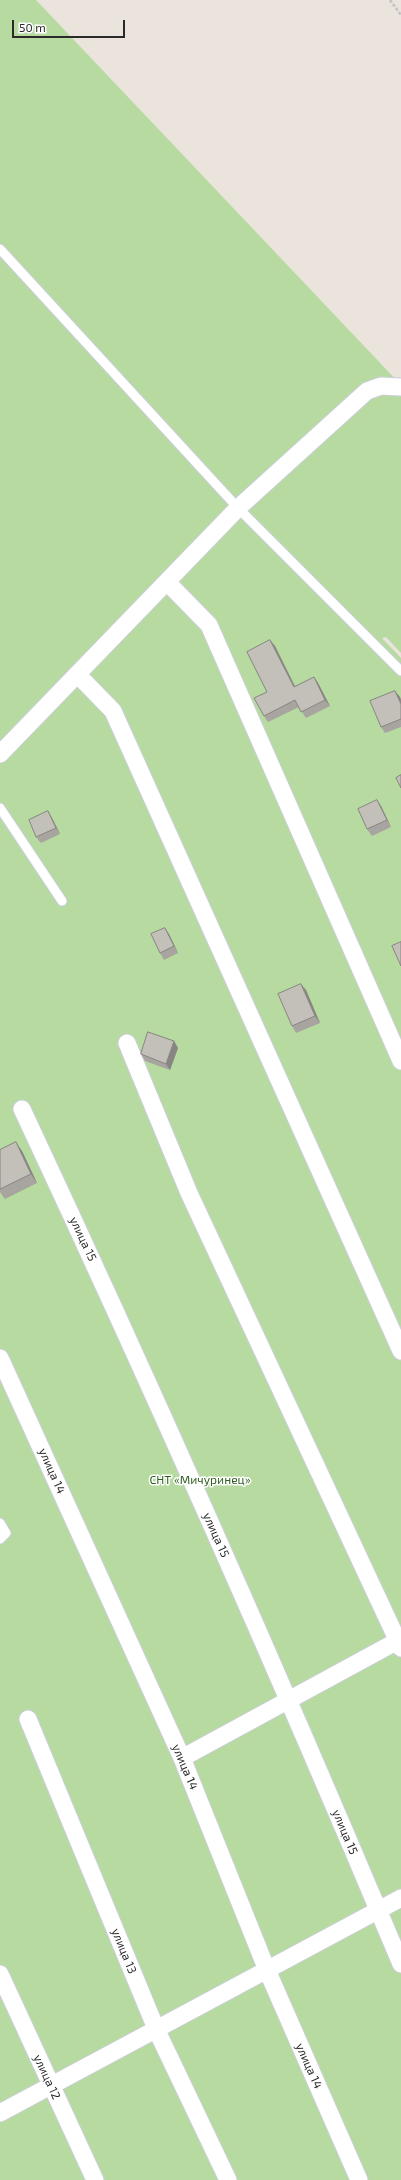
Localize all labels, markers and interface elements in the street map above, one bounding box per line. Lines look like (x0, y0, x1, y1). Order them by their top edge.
scale bar (14, 12, 127, 38)
text: 50 m (19, 20, 46, 34)
street label: улица 15 (66, 1214, 100, 1264)
street label: улица 14 (36, 1446, 68, 1496)
park label: СНТ «Мичуринец» (149, 1473, 251, 1487)
street label: улица 15 (200, 1510, 232, 1560)
street label: улица 14 (169, 1742, 201, 1792)
street label: улица 15 (329, 1807, 361, 1857)
street label: улица 13 (108, 1926, 140, 1976)
street label: улица 14 (293, 2041, 325, 2091)
street label: улица 12 (30, 2052, 64, 2102)

